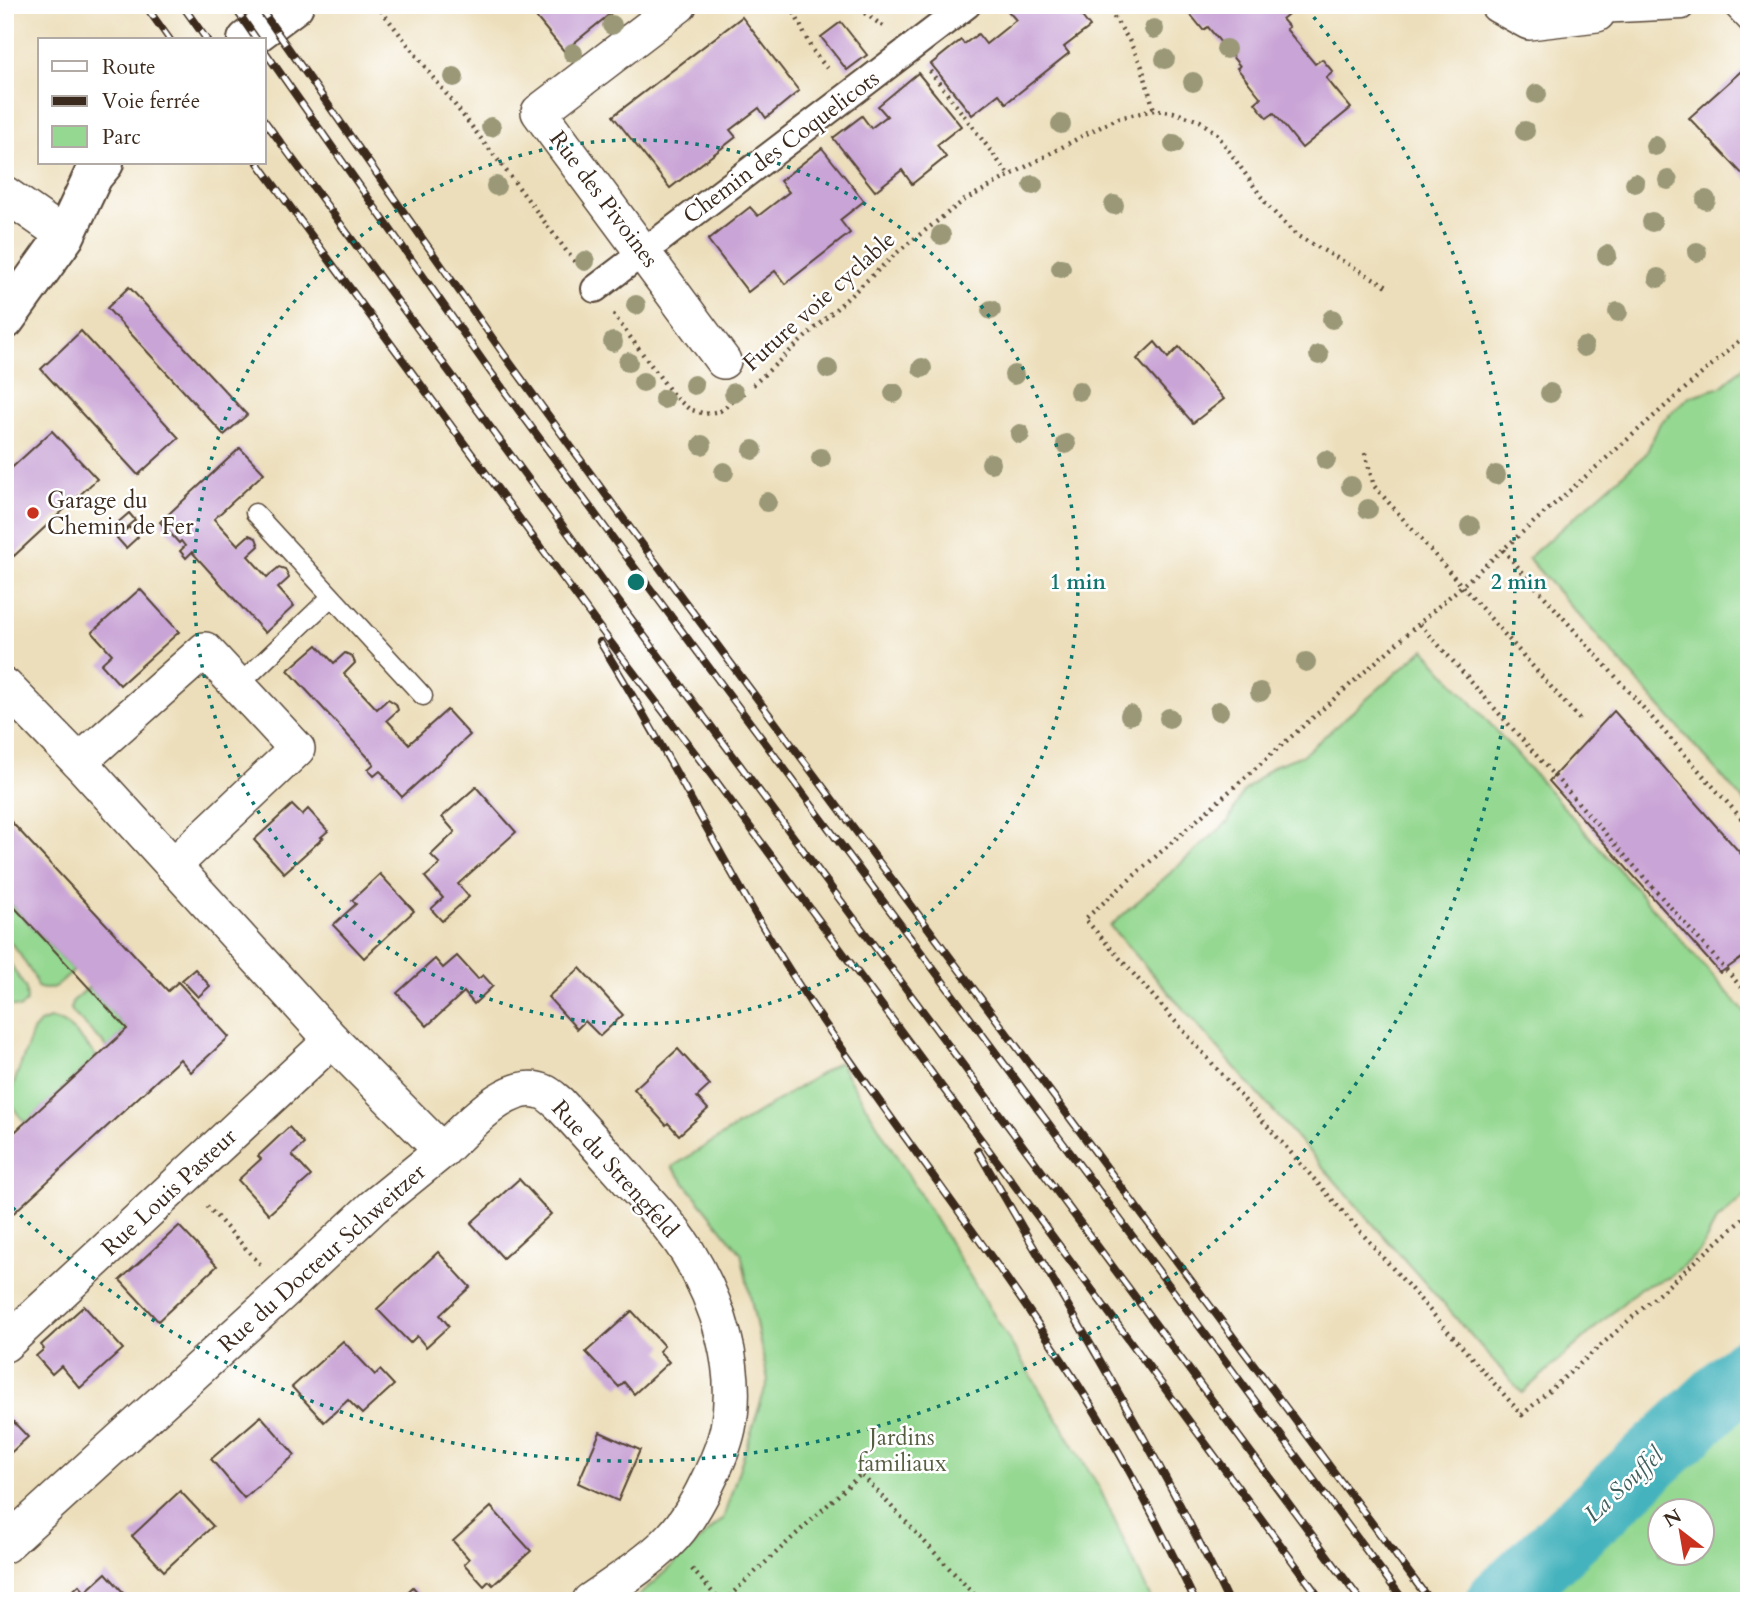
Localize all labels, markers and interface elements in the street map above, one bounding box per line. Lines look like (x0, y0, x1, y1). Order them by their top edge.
legend (38, 38, 266, 164)
text: Route (102, 53, 156, 82)
street label: Chemin des Coquelicots (677, 63, 885, 231)
text: Voie ferrée (102, 87, 200, 116)
text: Parc (102, 123, 141, 152)
street label: Rue des Pivoines (542, 124, 666, 274)
street label: Future voie cyclable (736, 224, 902, 378)
place label: Garage du Chemin de Fer (47, 485, 194, 542)
marker: Garage du Chemin de Fer (25, 505, 41, 521)
text: 1 min (1050, 568, 1106, 597)
text: 2 min (1491, 568, 1547, 597)
centre of rings (624, 570, 648, 594)
street label: Rue du Strengfeld (545, 1093, 686, 1245)
street label: Rue Louis Pasteur (95, 1121, 244, 1263)
street label: Rue du Docteur Schweitzer (212, 1156, 433, 1360)
park label: Jardins familiaux (857, 1422, 947, 1479)
water label: La Souffel (1577, 1439, 1672, 1530)
north arrow (1646, 1498, 1716, 1568)
text: N (1659, 1503, 1687, 1534)

